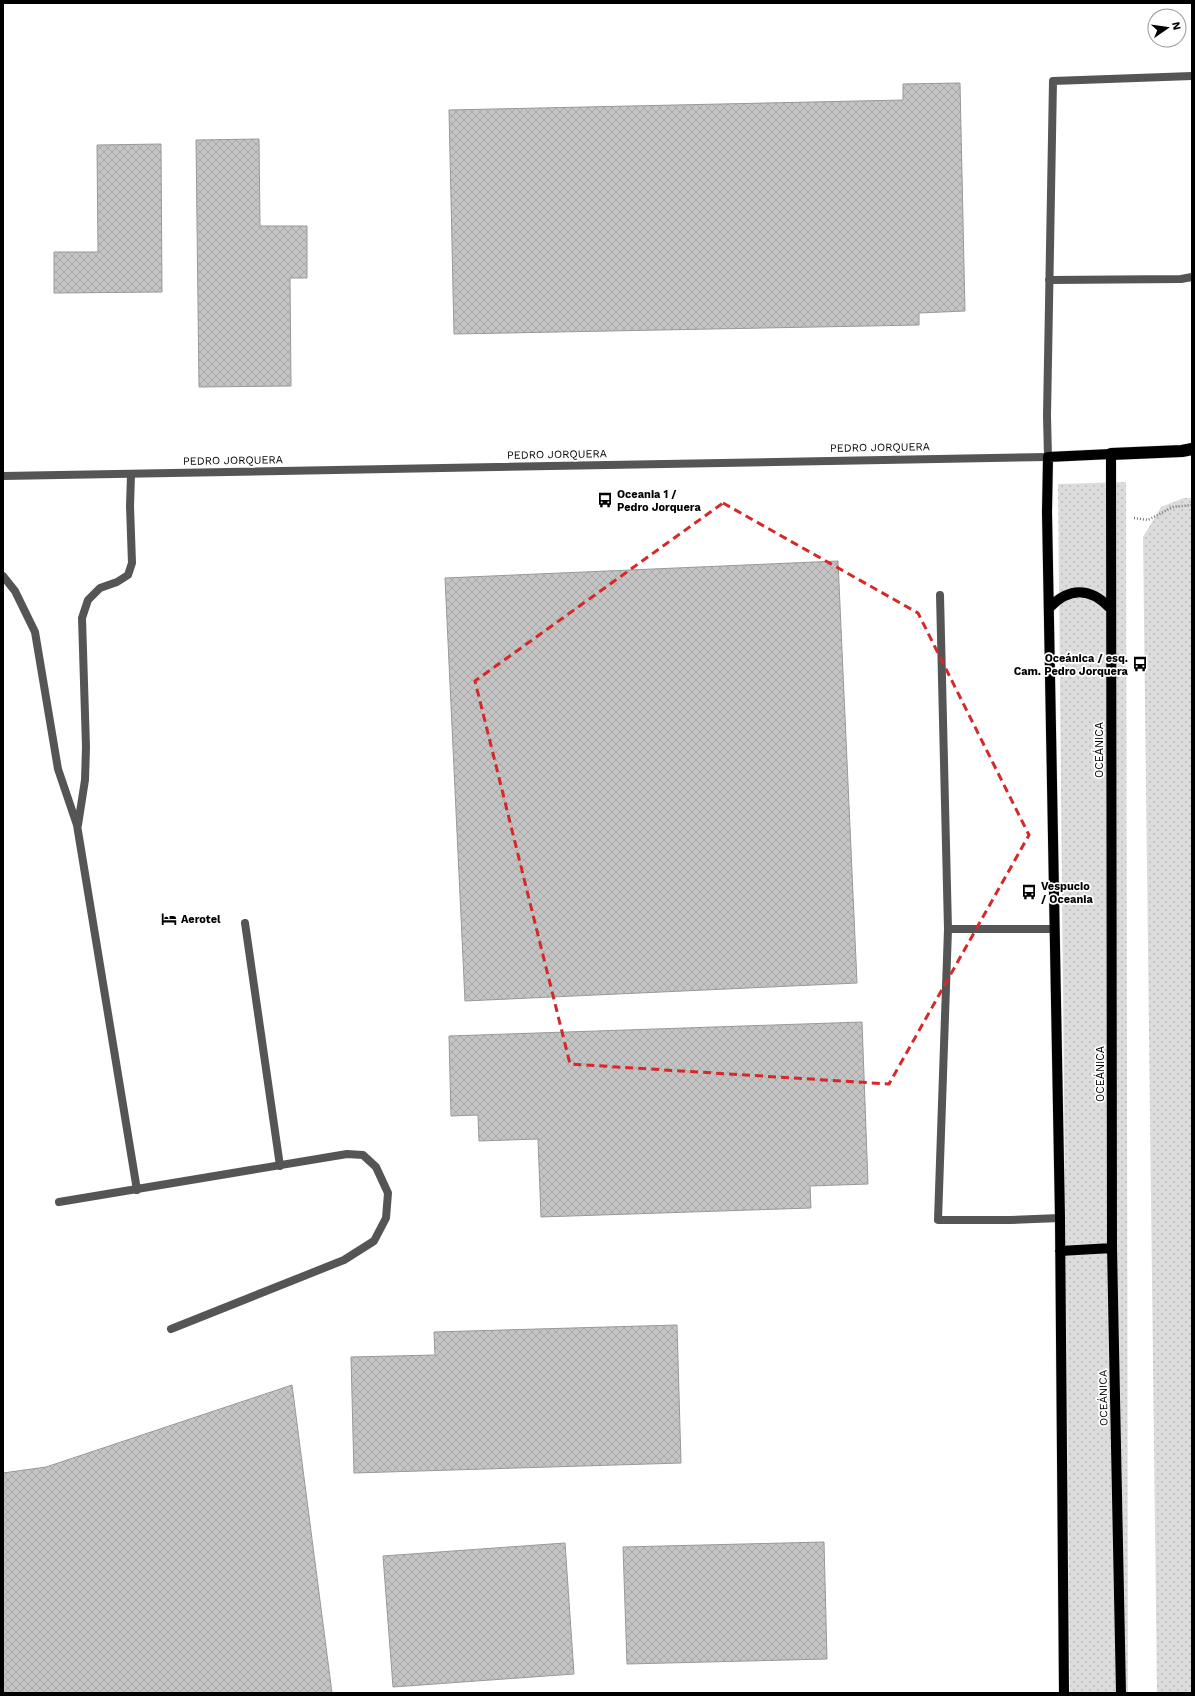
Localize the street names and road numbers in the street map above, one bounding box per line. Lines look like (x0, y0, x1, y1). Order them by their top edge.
street label: PEDRO JORQUERA (830, 440, 930, 455)
street label: PEDRO JORQUERA (507, 447, 607, 462)
street label: PEDRO JORQUERA (183, 453, 283, 468)
street label: OCEÁNICA (1092, 722, 1106, 778)
street label: OCEÁNICA (1093, 1046, 1107, 1102)
street label: OCEÁNICA (1096, 1370, 1110, 1426)

